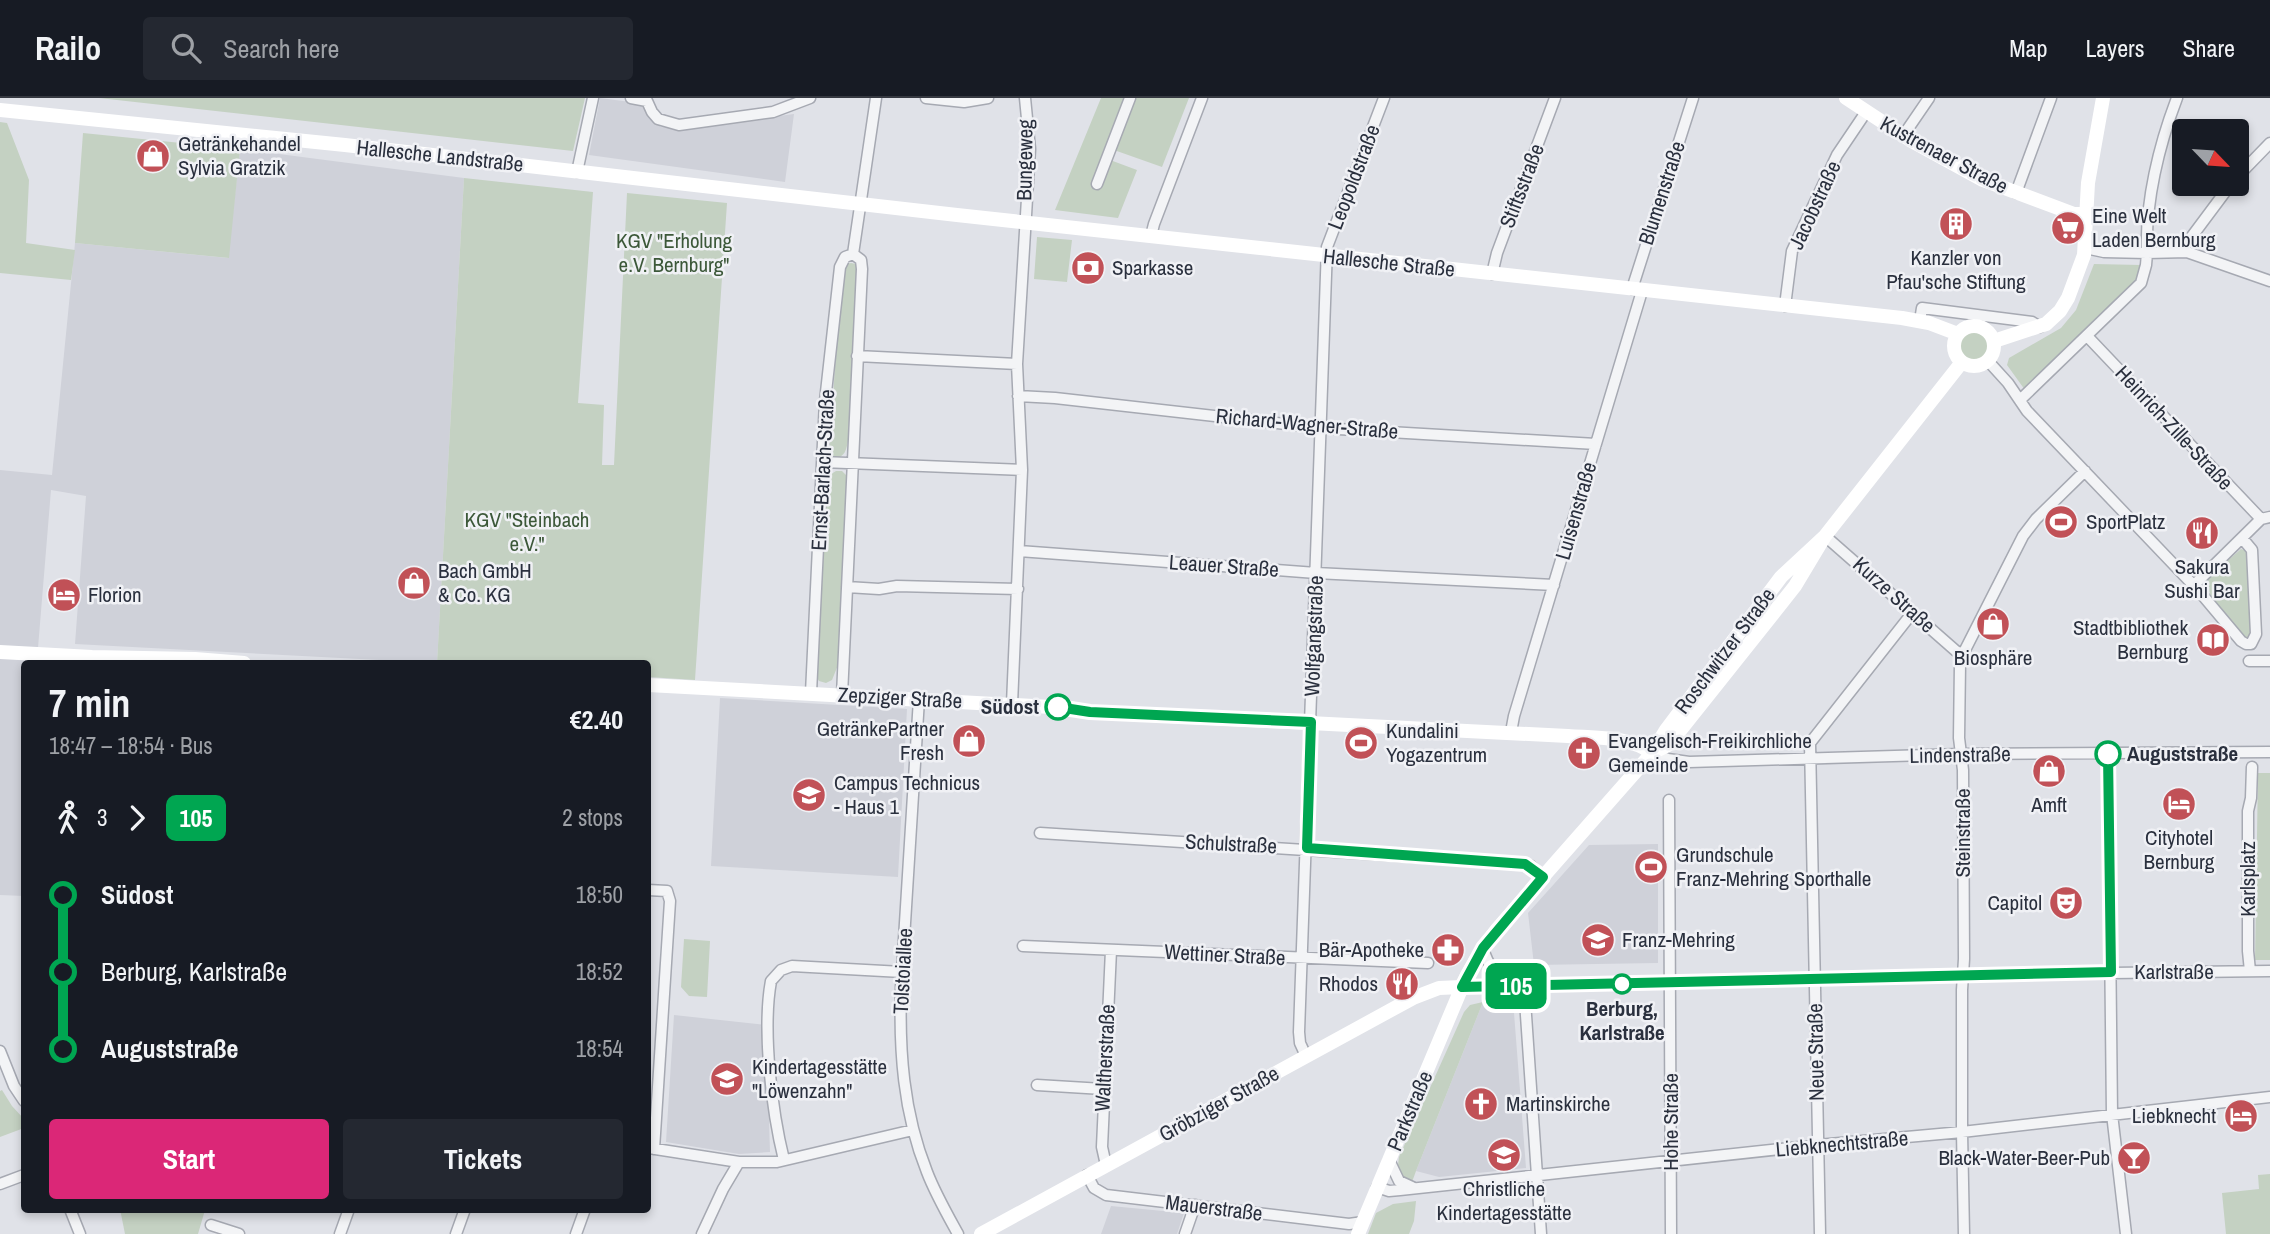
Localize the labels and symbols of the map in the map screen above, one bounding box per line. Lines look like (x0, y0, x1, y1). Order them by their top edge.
street label: Kustrenaer Straße (1875, 109, 2013, 200)
street label: Bungeweg (1009, 119, 1040, 201)
north arrow (2172, 119, 2249, 196)
street label: Leopoldstraße (1320, 120, 1387, 233)
place label: Getränkehandel Sylvia Gratzik (178, 129, 301, 182)
street label: Hallesche Landstraße (355, 132, 525, 179)
shop icon: Getränkehandel Sylvia Gratzik (134, 137, 172, 175)
street label: Blumenstraße (1631, 137, 1692, 248)
street label: Stiftsstraße (1492, 140, 1551, 232)
street label: Jacobstraße (1781, 156, 1848, 254)
place label: Eine Welt Laden Bernburg (2092, 201, 2216, 254)
building icon: Kanzler von Pfau'sche Stiftung (1937, 205, 1975, 243)
supermarket icon: Eine Welt Laden Bernburg (2049, 209, 2087, 247)
park label: KGV "Erholung e.V. Bernburg" (616, 226, 733, 279)
street label: Hallesche Straße (1322, 241, 1456, 284)
place label: Kanzler von Pfau'sche Stiftung (1886, 243, 2026, 296)
bank icon: Sparkasse (1069, 249, 1107, 287)
place label: Sparkasse (1112, 253, 1193, 282)
street label: Heinrich-Zille-Straße (2109, 359, 2240, 496)
street label: Ernst-Barlach-Straße (804, 388, 841, 551)
street label: Richard-Wagner-Straße (1215, 401, 1400, 446)
street label: Luisenstraße (1548, 459, 1603, 563)
sports icon: SportPlatz (2042, 503, 2080, 541)
park label: KGV "Steinbach e.V." (465, 505, 589, 558)
place label: SportPlatz (2086, 507, 2166, 536)
restaurant icon: Sakura Sushi Bar (2183, 514, 2221, 552)
street label: Leauer Straße (1168, 547, 1280, 584)
street label: Kurze Straße (1847, 550, 1942, 639)
place label: Sakura Sushi Bar (2164, 552, 2240, 605)
place label: Bach GmbH & Co. KG (438, 556, 532, 609)
shop icon: Bach GmbH & Co. KG (395, 564, 433, 602)
street label: Wolfgangstraße (1297, 575, 1330, 697)
hotel icon: Florion (45, 576, 83, 614)
place label: Florion (88, 580, 142, 609)
street label: Roschwitzer Straße (1668, 582, 1782, 720)
shop icon: Biosphäre (1974, 605, 2012, 643)
place label: Stadtbibliothek Bernburg (2073, 613, 2188, 666)
library icon: Stadtbibliothek Bernburg (2194, 621, 2232, 659)
place label: Biosphäre (1954, 643, 2032, 672)
street label: Zepziger Straße (837, 680, 963, 715)
place label: Südost (981, 692, 1039, 721)
marker: Südost (1045, 694, 1071, 720)
place label: GetränkePartner Fresh (817, 714, 944, 767)
place label: Kundalini Yogazentrum (1386, 716, 1487, 769)
shop icon: GetränkePartner Fresh (950, 722, 988, 760)
sports icon: Kundalini Yogazentrum (1342, 724, 1380, 762)
place label: Evangelisch-Freikirchliche Gemeinde (1608, 726, 1812, 779)
church icon: Evangelisch-Freikirchliche Gemeinde (1565, 734, 1603, 772)
street label: Lindenstraße (1909, 739, 2011, 770)
place label: Auguststraße (2127, 739, 2238, 768)
marker: Auguststraße (2095, 741, 2121, 767)
shop icon: Amft (2030, 752, 2068, 790)
place label: Campus Technicus - Haus 1 (834, 768, 980, 821)
school or university icon: Campus Technicus - Haus 1 (790, 776, 828, 814)
hotel icon: Cityhotel Bernburg (2160, 785, 2198, 823)
street label: Steinstraße (1948, 788, 1977, 878)
place label: Amft (2030, 790, 2067, 819)
place label: Cityhotel Bernburg (2144, 823, 2215, 876)
street label: Schulstraße (1184, 827, 1278, 860)
place label: Grundschule Franz-Mehring Sporthalle (1676, 840, 1871, 893)
street label: Karlsplatz (2233, 841, 2262, 917)
sports icon: Grundschule Franz-Mehring Sporthalle (1632, 848, 1670, 886)
theatre icon: Capitol (2047, 884, 2085, 922)
place label: Capitol (1987, 888, 2042, 917)
school or university icon: Franz-Mehring (1579, 921, 1617, 959)
place label: Franz-Mehring (1622, 925, 1735, 954)
street label: Tolstoiallee (886, 927, 919, 1015)
pharmacy icon: Bär-Apotheke (1429, 931, 1467, 969)
place label: Bär-Apotheke (1319, 935, 1424, 964)
street label: Wettiner Straße (1164, 937, 1286, 972)
street label: Karlstraße (2134, 957, 2214, 986)
line badge: 105 (1476, 963, 1556, 1009)
restaurant icon: Rhodos (1383, 965, 1421, 1003)
place label: Rhodos (1319, 969, 1378, 998)
marker: Berburg, Karlstraße (1612, 974, 1632, 994)
place label: Berburg, Karlstraße (1579, 994, 1665, 1047)
street label: Neue Straße (1800, 1003, 1831, 1101)
street label: Waltherstraße (1087, 1004, 1122, 1112)
place label: Kindertagesstätte "Löwenzahn" (752, 1052, 887, 1105)
street label: Gröbziger Straße (1154, 1059, 1284, 1148)
school or university icon: Kindertagesstätte "Löwenzahn" (708, 1060, 746, 1098)
street label: Parkstraße (1380, 1066, 1439, 1155)
street label: Hohe Straße (1656, 1073, 1685, 1171)
church icon: Martinskirche (1462, 1085, 1500, 1123)
place label: Martinskirche (1506, 1089, 1610, 1118)
hotel icon: Liebknecht (2222, 1097, 2260, 1135)
place label: Liebknecht (2132, 1101, 2216, 1130)
street label: Liebknechtstraße (1774, 1123, 1909, 1164)
school or university icon: Christliche Kindertagesstätte (1485, 1136, 1523, 1174)
bar icon: Black-Water-Beer-Pub (2115, 1139, 2153, 1177)
place label: Black-Water-Beer-Pub (1938, 1143, 2110, 1172)
place label: Christliche Kindertagesstätte (1437, 1174, 1572, 1227)
street label: Mauerstraße (1164, 1187, 1264, 1228)

